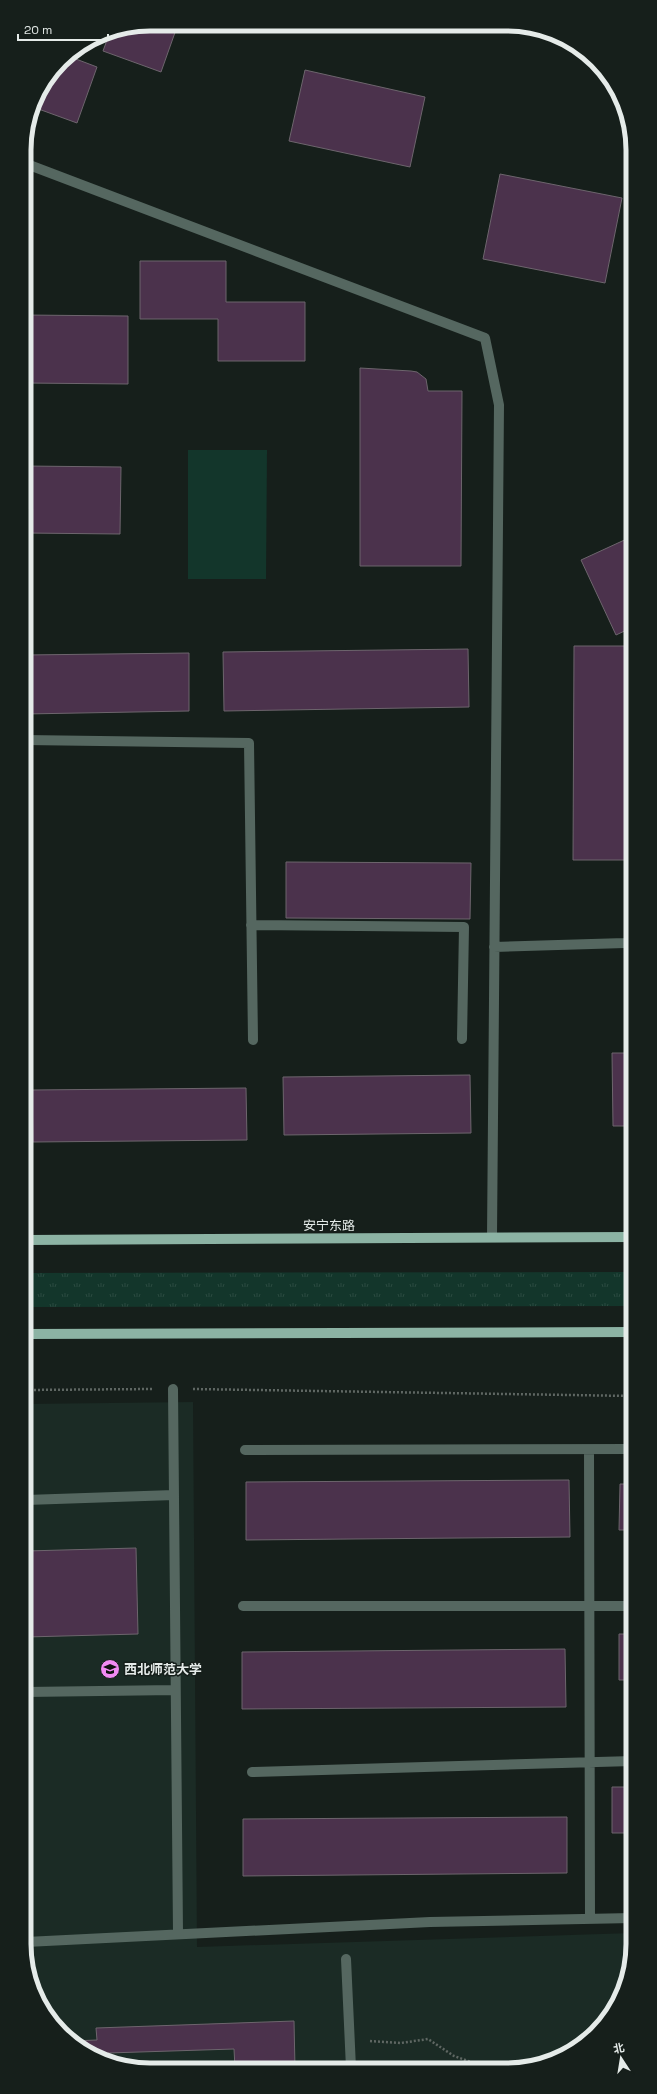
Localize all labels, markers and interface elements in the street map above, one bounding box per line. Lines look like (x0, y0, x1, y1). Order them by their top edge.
scale bar (18, 16, 108, 42)
text: 20 m (24, 22, 52, 38)
street label: 安宁东路 (303, 1217, 355, 1234)
school or university icon: 西北师范大学 (99, 1658, 121, 1680)
place label: 西北师范大学 (124, 1661, 202, 1678)
north arrow (601, 2038, 641, 2078)
text: 北 (612, 2040, 626, 2056)

